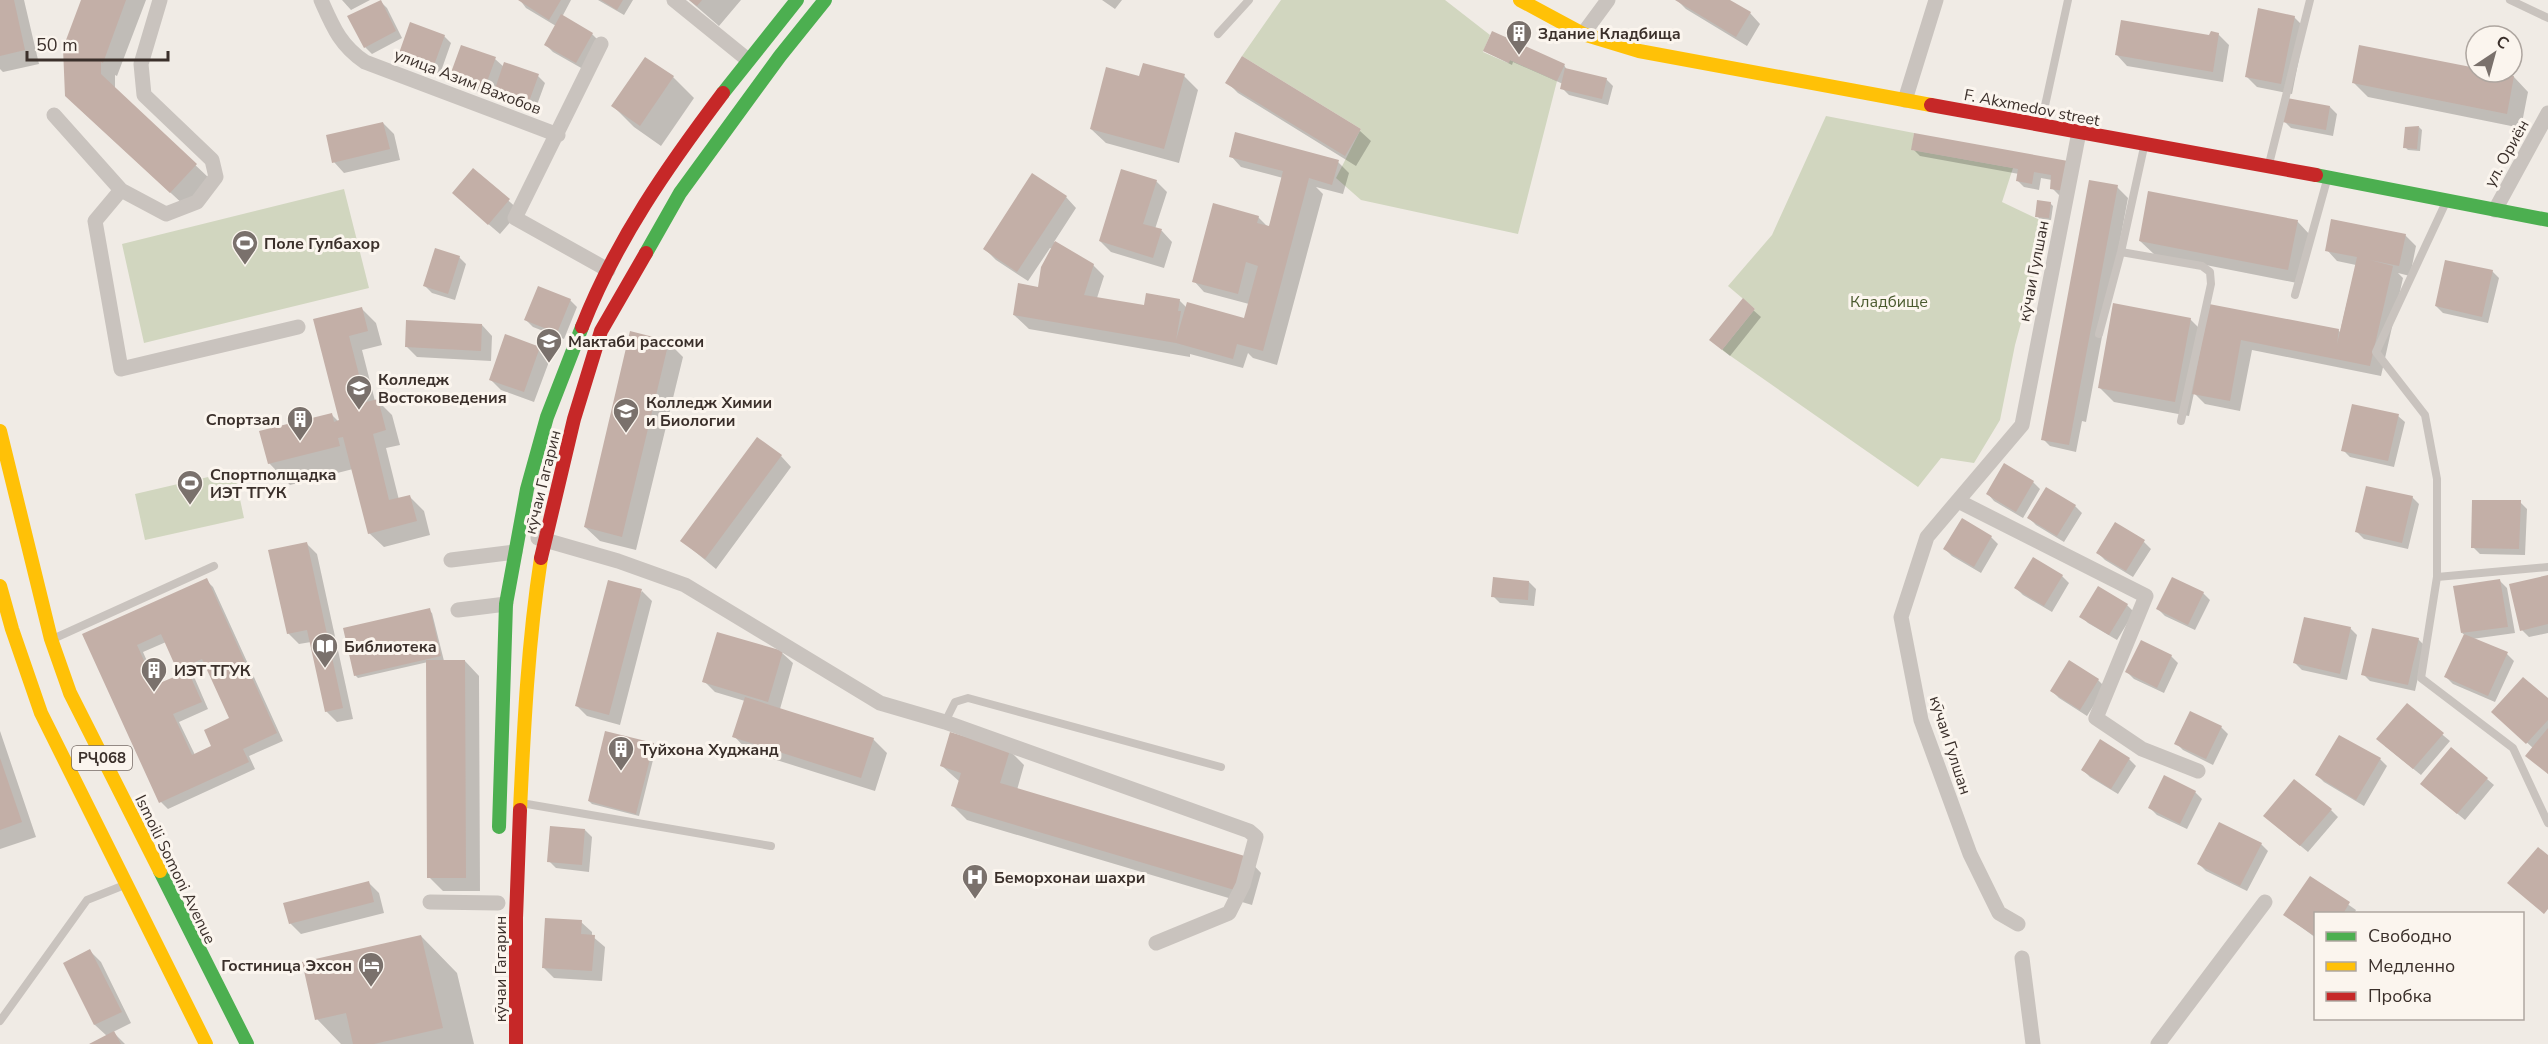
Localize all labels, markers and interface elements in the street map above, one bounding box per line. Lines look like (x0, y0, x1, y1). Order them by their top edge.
building icon: Здание Кладбища (1504, 18, 1534, 56)
place label: Здание Кладбища (1538, 23, 1681, 45)
scale bar (27, 24, 168, 62)
north arrow (2464, 24, 2524, 84)
text: С (2491, 31, 2513, 55)
text: 50 m (36, 33, 78, 57)
street label: улица Азим Вахобов (391, 44, 545, 120)
street label: F. Akxmedov street (1962, 84, 2102, 132)
street label: ул. Ориён (2479, 116, 2534, 191)
street label: кӯчаи Гулшан (2013, 219, 2055, 324)
sports icon: Поле Гулбахор (230, 228, 260, 266)
place label: Поле Гулбахор (264, 233, 380, 255)
park label: Кладбище (1850, 291, 1928, 313)
school or university icon: Мактаби рассоми (534, 326, 564, 364)
place label: Мактаби рассоми (568, 331, 704, 353)
place label: Колледж Востоковедения (378, 369, 507, 409)
school or university icon: Колледж Востоковедения (344, 373, 374, 411)
place label: Колледж Химии и Биологии (646, 392, 772, 432)
school or university icon: Колледж Химии и Биологии (611, 396, 641, 434)
building icon: Спортзал (285, 404, 315, 442)
place label: Спортзал (206, 409, 280, 431)
street label: кӯчаи Гагарин (519, 428, 567, 537)
place label: Спортполщадка ИЭТ ТГУК (210, 464, 336, 504)
sports icon: Спортполщадка ИЭТ ТГУК (175, 468, 205, 506)
library icon: Библиотека (310, 631, 340, 669)
place label: Библиотека (344, 636, 437, 658)
building icon: ИЭТ ТГУК (139, 655, 169, 693)
place label: ИЭТ ТГУК (174, 660, 251, 682)
street label: кӯчаи Гулшан (1924, 693, 1976, 798)
building icon: Туйхона Худжанд (606, 734, 636, 772)
place label: Туйхона Худжанд (640, 739, 779, 761)
road number: РҶ068 (72, 746, 132, 770)
street label: Ismoili Somoni Avenue (129, 791, 221, 948)
hospital icon: Беморхонаи шахри (960, 862, 990, 900)
place label: Беморхонаи шахри (994, 867, 1145, 889)
legend (2314, 912, 2524, 1020)
street label: кӯчаи Гагарин (490, 916, 512, 1022)
text: Свободно (2368, 924, 2452, 948)
hotel icon: Гостиница Эхсон (356, 950, 386, 988)
text: Медленно (2368, 954, 2455, 978)
place label: Гостиница Эхсон (221, 955, 352, 977)
text: Пробка (2368, 984, 2432, 1008)

